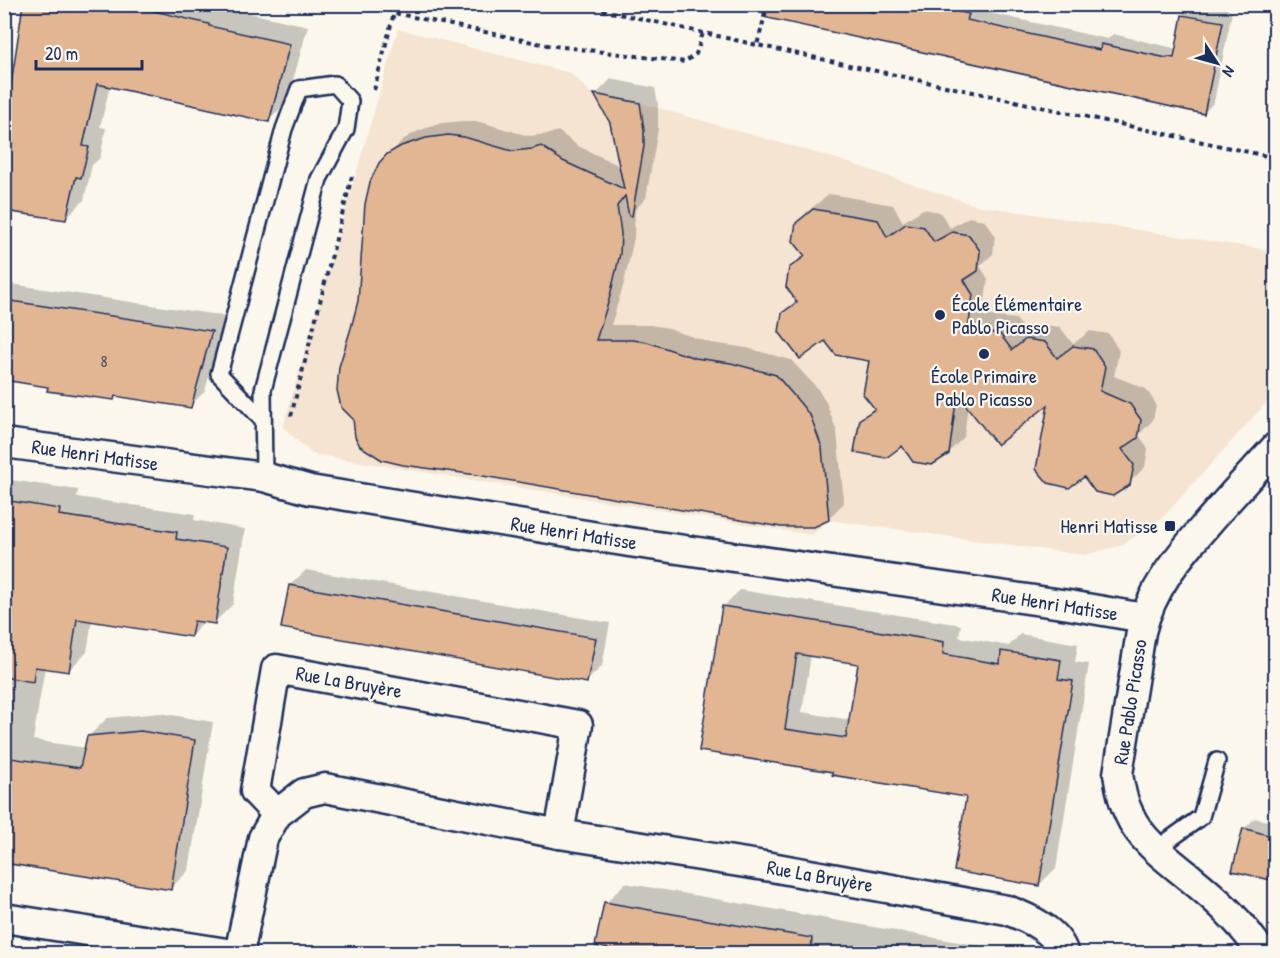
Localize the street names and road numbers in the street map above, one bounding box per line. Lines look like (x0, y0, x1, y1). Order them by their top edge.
street label: Rue Henri Matisse (30, 432, 160, 477)
street label: Rue Henri Matisse (509, 509, 639, 556)
street label: Rue Henri Matisse (990, 580, 1120, 627)
street label: Rue Pablo Picasso (1106, 637, 1153, 766)
street label: Rue La Bruyère (294, 659, 404, 704)
street label: Rue La Bruyère (765, 853, 875, 898)

